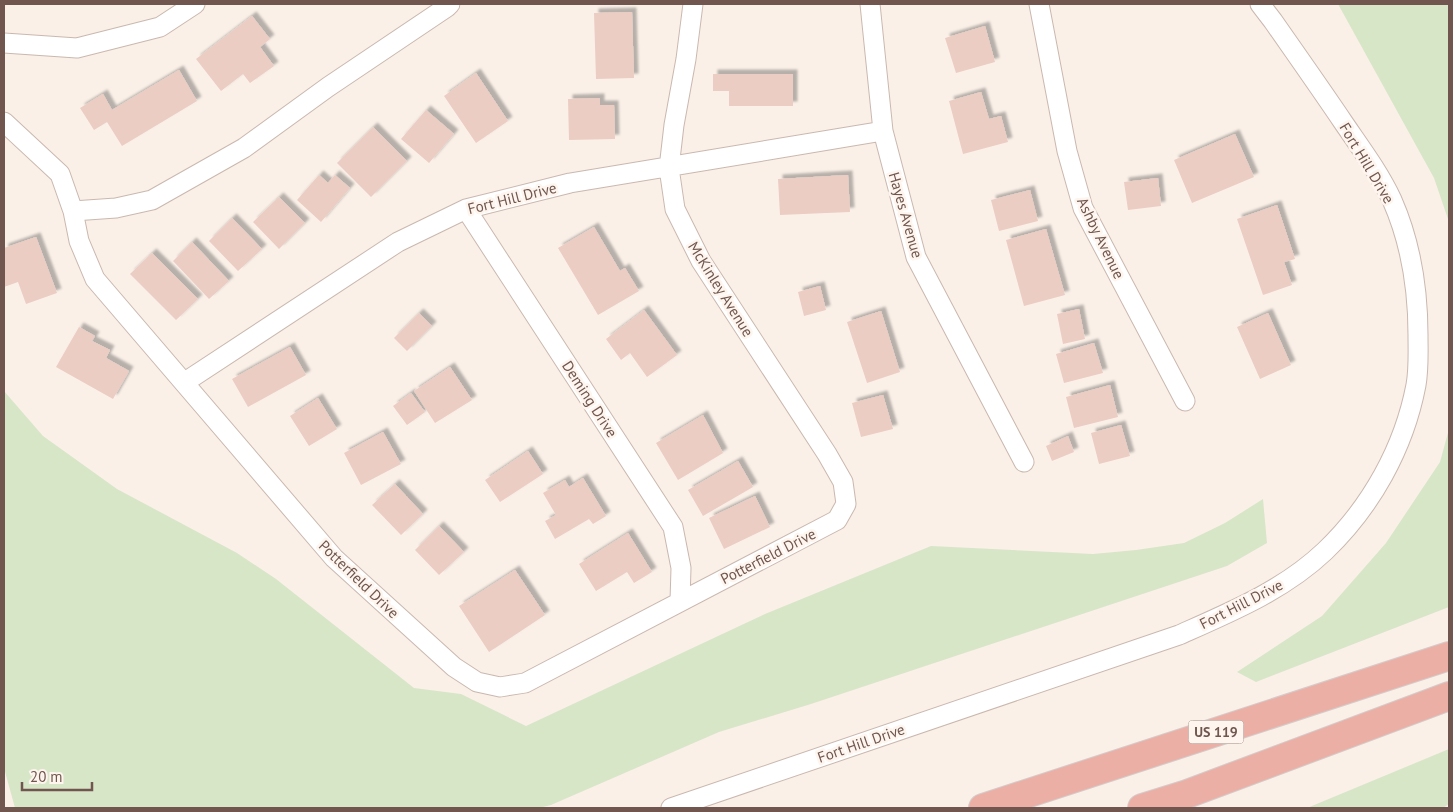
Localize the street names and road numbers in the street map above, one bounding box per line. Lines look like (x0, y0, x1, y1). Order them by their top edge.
street label: Fort Hill Drive (1335, 119, 1399, 207)
street label: Hayes Avenue (885, 170, 927, 260)
street label: Fort Hill Drive (466, 178, 558, 218)
street label: Ashby Avenue (1073, 194, 1129, 282)
street label: McKinley Avenue (684, 238, 758, 340)
street label: Deming Drive (558, 357, 622, 441)
street label: Potterfield Drive (717, 524, 819, 588)
street label: Potterfield Drive (315, 536, 403, 622)
street label: Fort Hill Drive (1196, 575, 1286, 633)
street label: Fort Hill Drive (815, 719, 907, 767)
road number: US 119 (1188, 720, 1244, 744)

